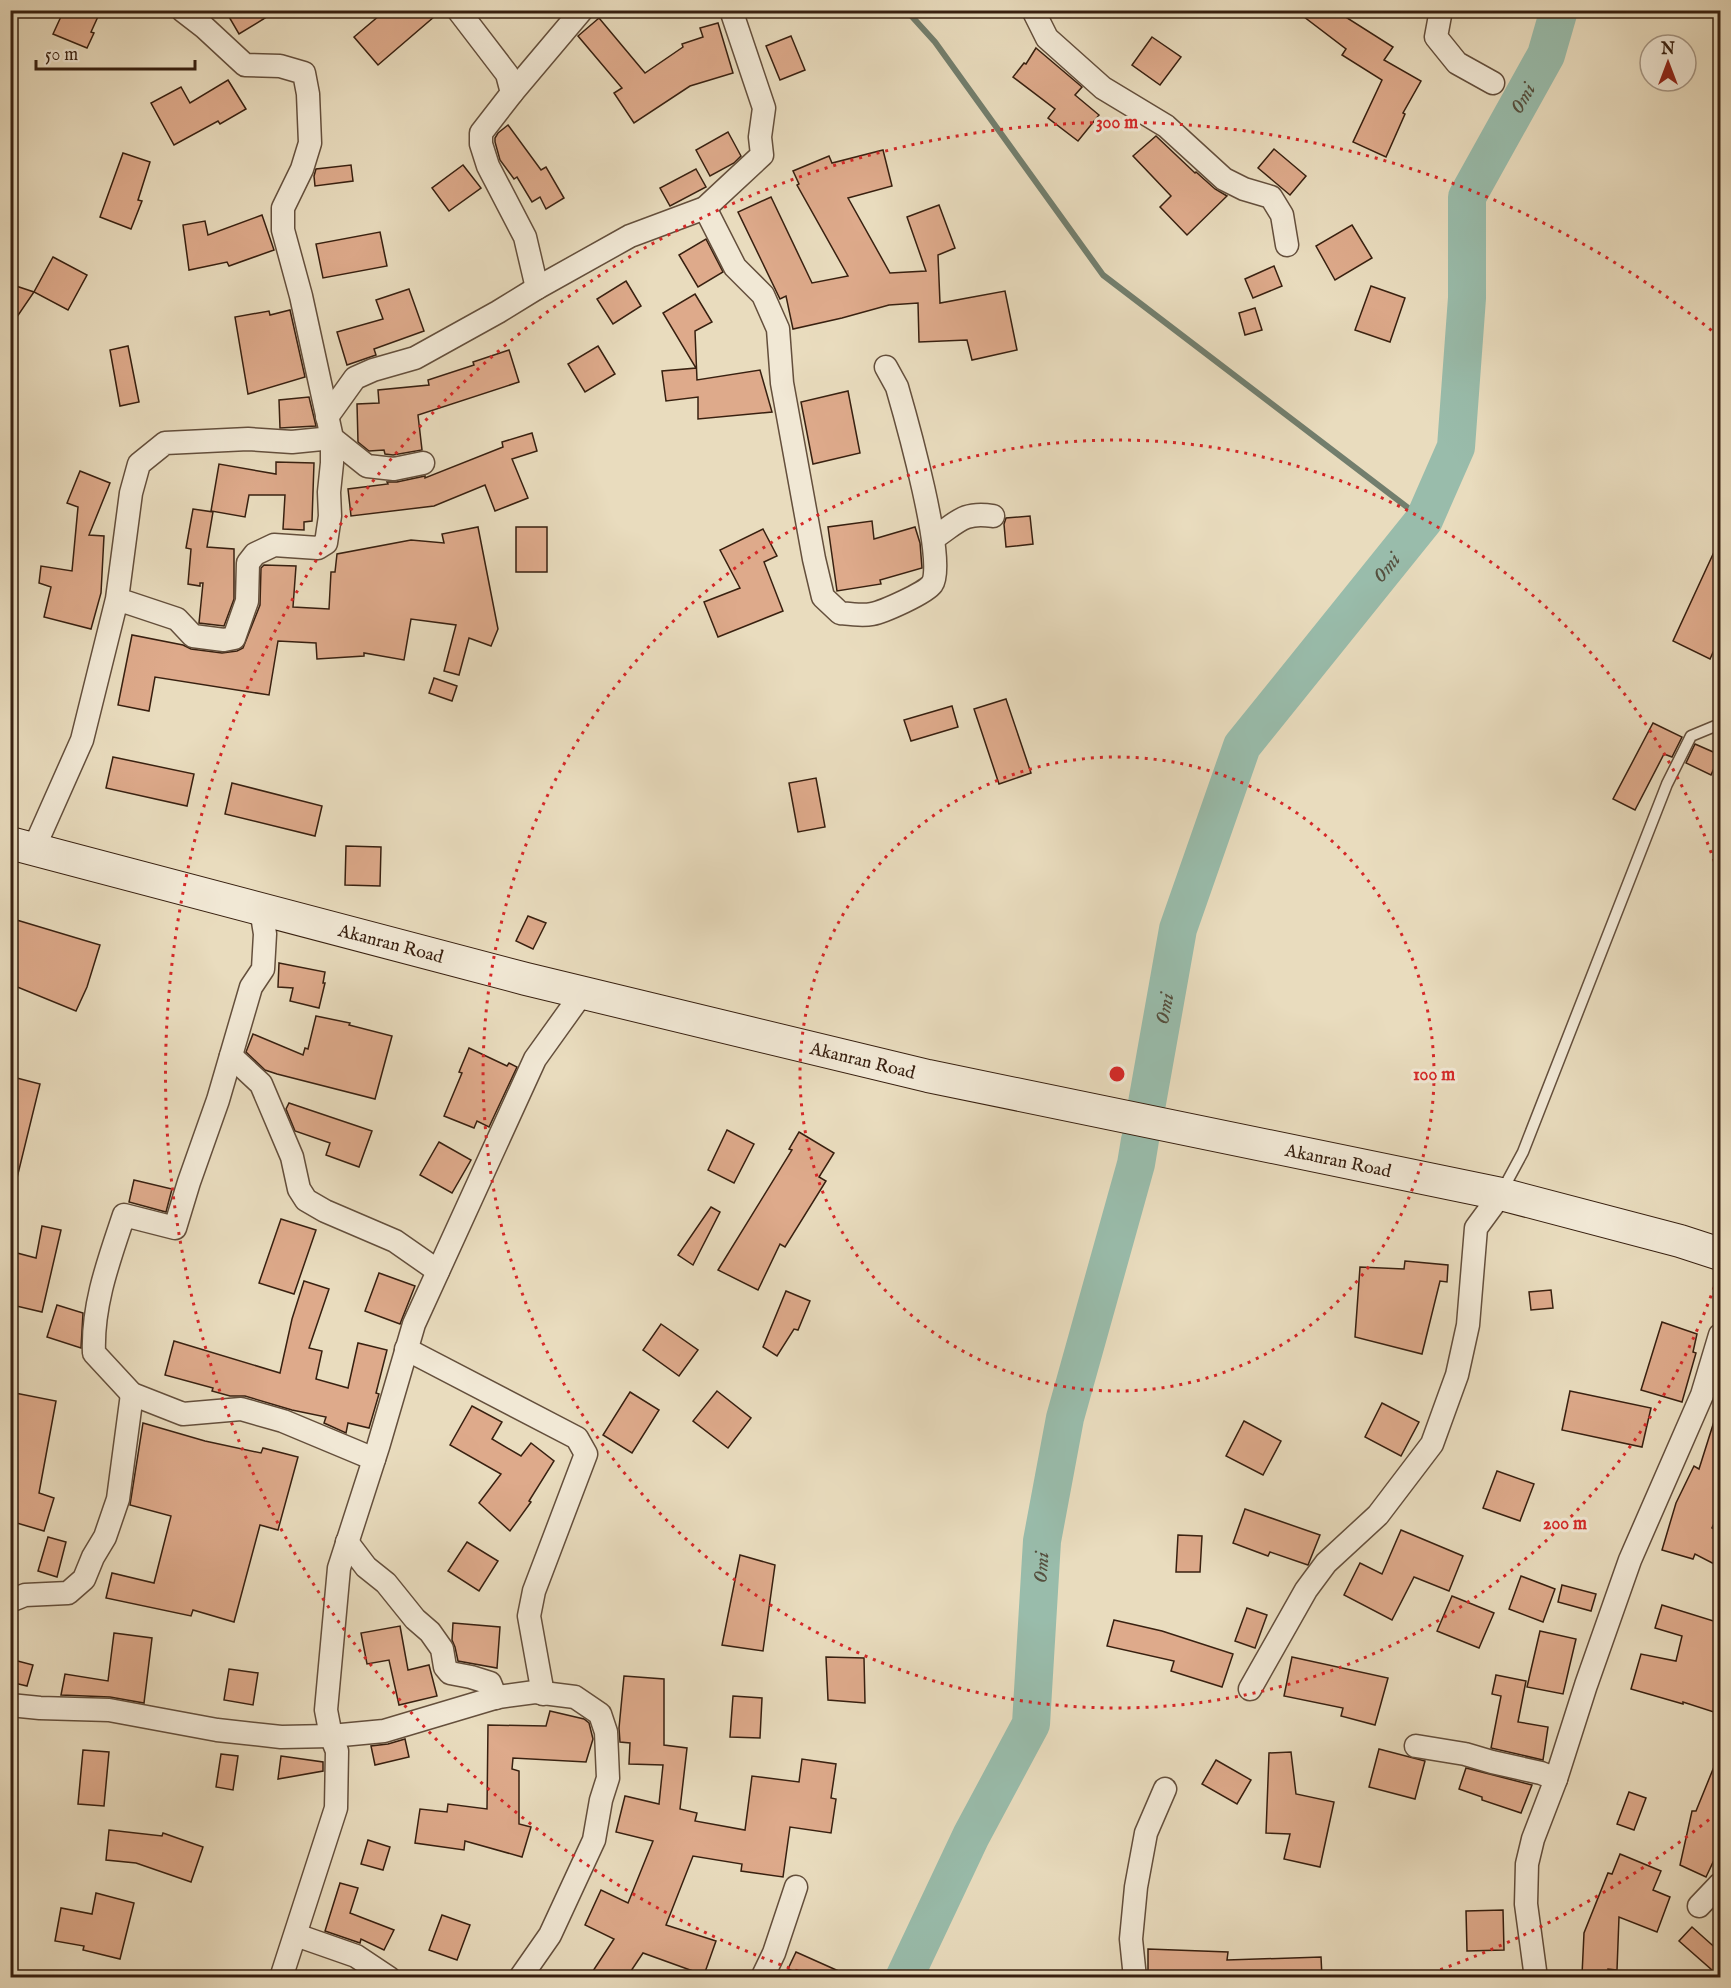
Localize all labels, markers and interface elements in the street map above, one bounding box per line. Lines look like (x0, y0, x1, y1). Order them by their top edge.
scale bar (36, 33, 195, 71)
north arrow (1638, 33, 1698, 93)
text: N (1660, 40, 1675, 60)
text: 50 m (45, 44, 78, 67)
water label: Omi (1505, 78, 1542, 119)
text: 300 m (1096, 112, 1138, 135)
water label: Omi (1367, 547, 1407, 588)
street label: Akanran Road (335, 920, 446, 970)
water label: Omi (1150, 990, 1181, 1026)
street label: Akanran Road (806, 1038, 918, 1086)
centre of rings (1107, 1064, 1127, 1084)
text: 100 m (1413, 1064, 1455, 1087)
street label: Akanran Road (1282, 1140, 1393, 1184)
text: 200 m (1543, 1513, 1587, 1536)
water label: Omi (1028, 1550, 1055, 1584)

